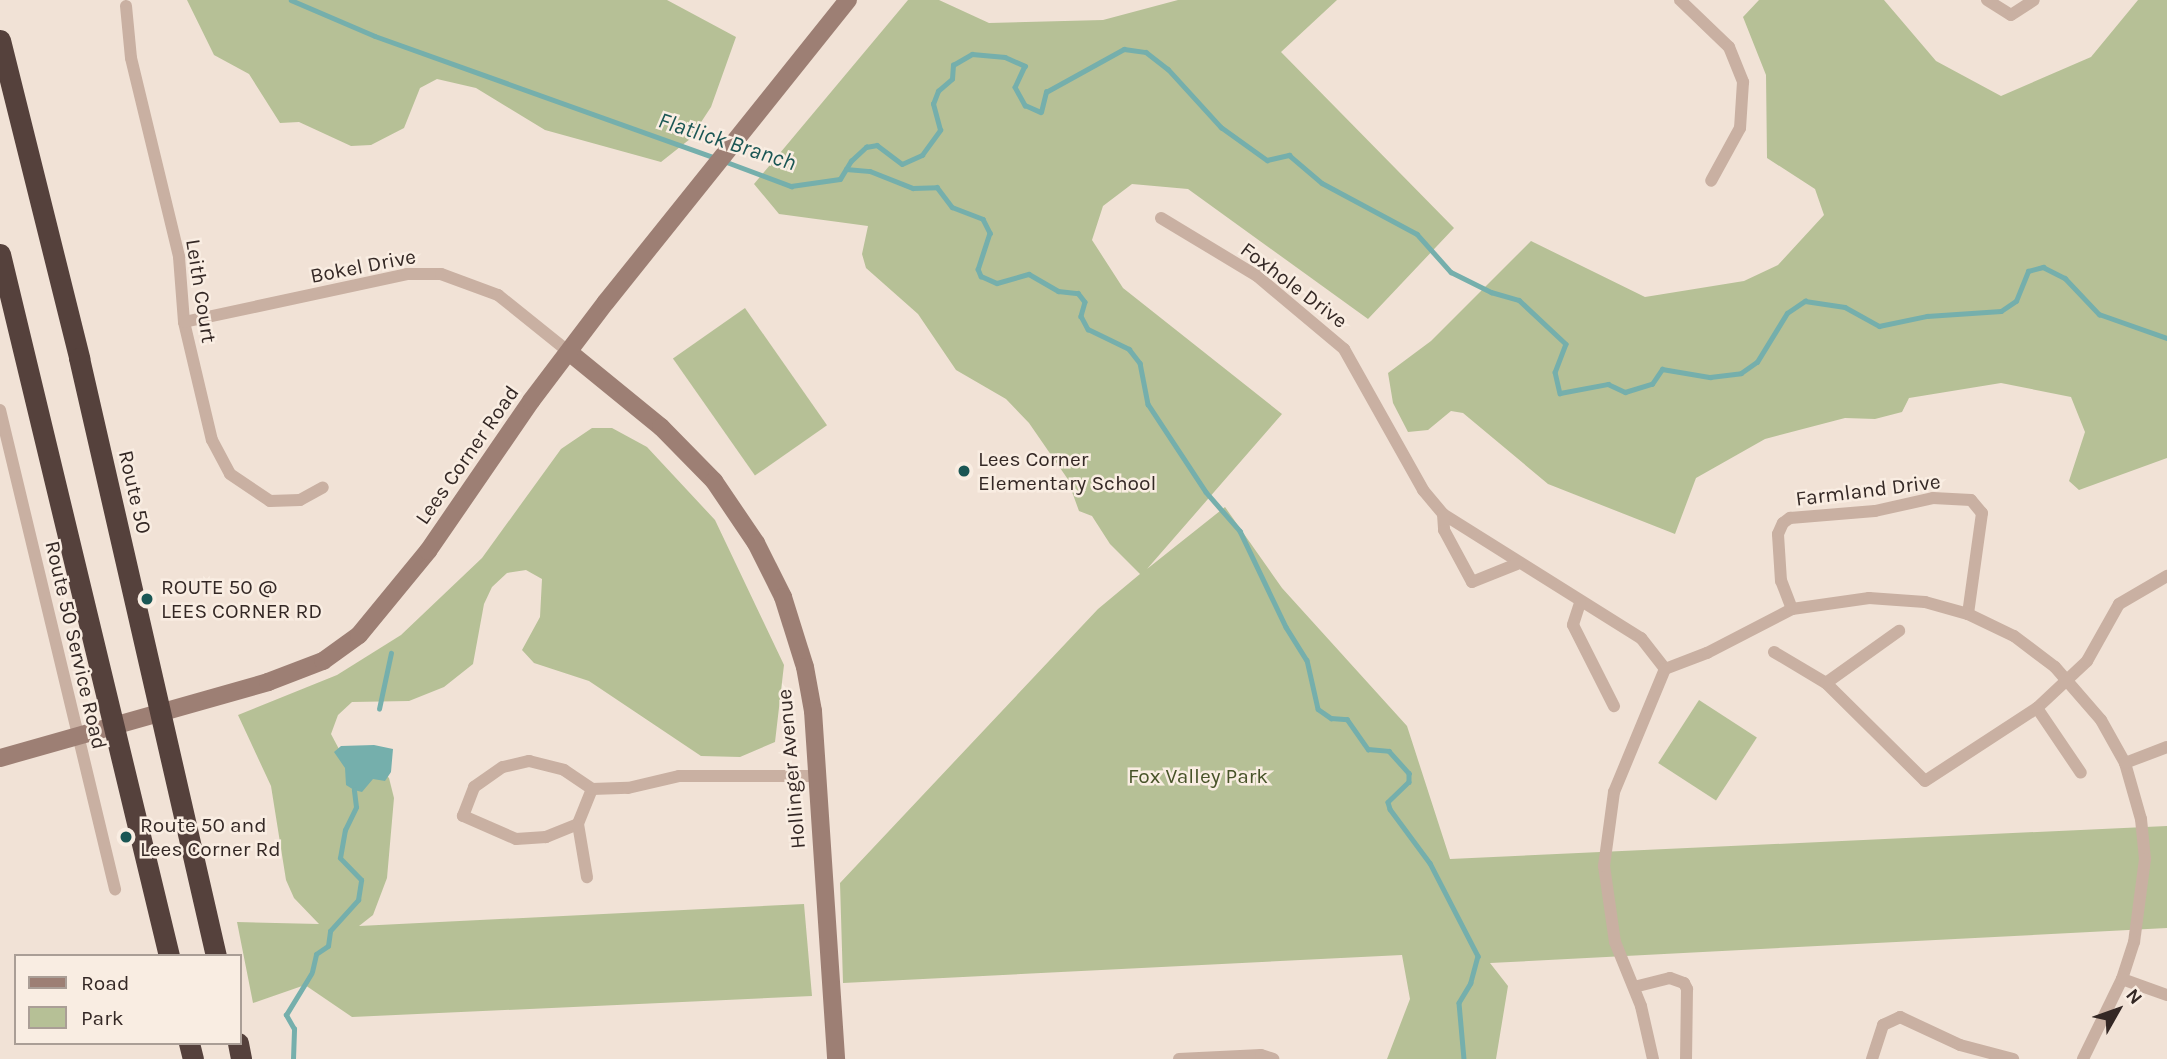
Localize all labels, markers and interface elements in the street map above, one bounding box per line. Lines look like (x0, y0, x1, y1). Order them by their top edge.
water label: Flatlick Branch (655, 107, 799, 177)
street label: Leith Court (180, 237, 222, 345)
street label: Foxhole Drive (1236, 237, 1352, 333)
street label: Bokel Drive (308, 243, 418, 289)
street label: Lees Corner Road (410, 381, 524, 529)
place label: Lees Corner Elementary School (978, 446, 1156, 496)
street label: Route 50 (113, 448, 157, 536)
marker: Lees Corner Elementary School (956, 463, 972, 479)
street label: Farmland Drive (1794, 469, 1942, 511)
street label: Route 50 Service Road (40, 538, 112, 752)
place label: ROUTE 50 @ LEES CORNER RD (161, 574, 322, 624)
marker: ROUTE 50 @ LEES CORNER RD (139, 591, 155, 607)
street label: Hollinger Avenue (771, 688, 811, 850)
park label: Fox Valley Park (1128, 763, 1268, 789)
place label: Route 50 and Lees Corner Rd (140, 812, 281, 862)
marker: Route 50 and Lees Corner Rd (118, 829, 134, 845)
legend (14, 954, 242, 1045)
text: Road (81, 971, 129, 995)
north arrow (2083, 975, 2153, 1045)
text: N (2121, 984, 2147, 1009)
text: Park (81, 1006, 124, 1030)

